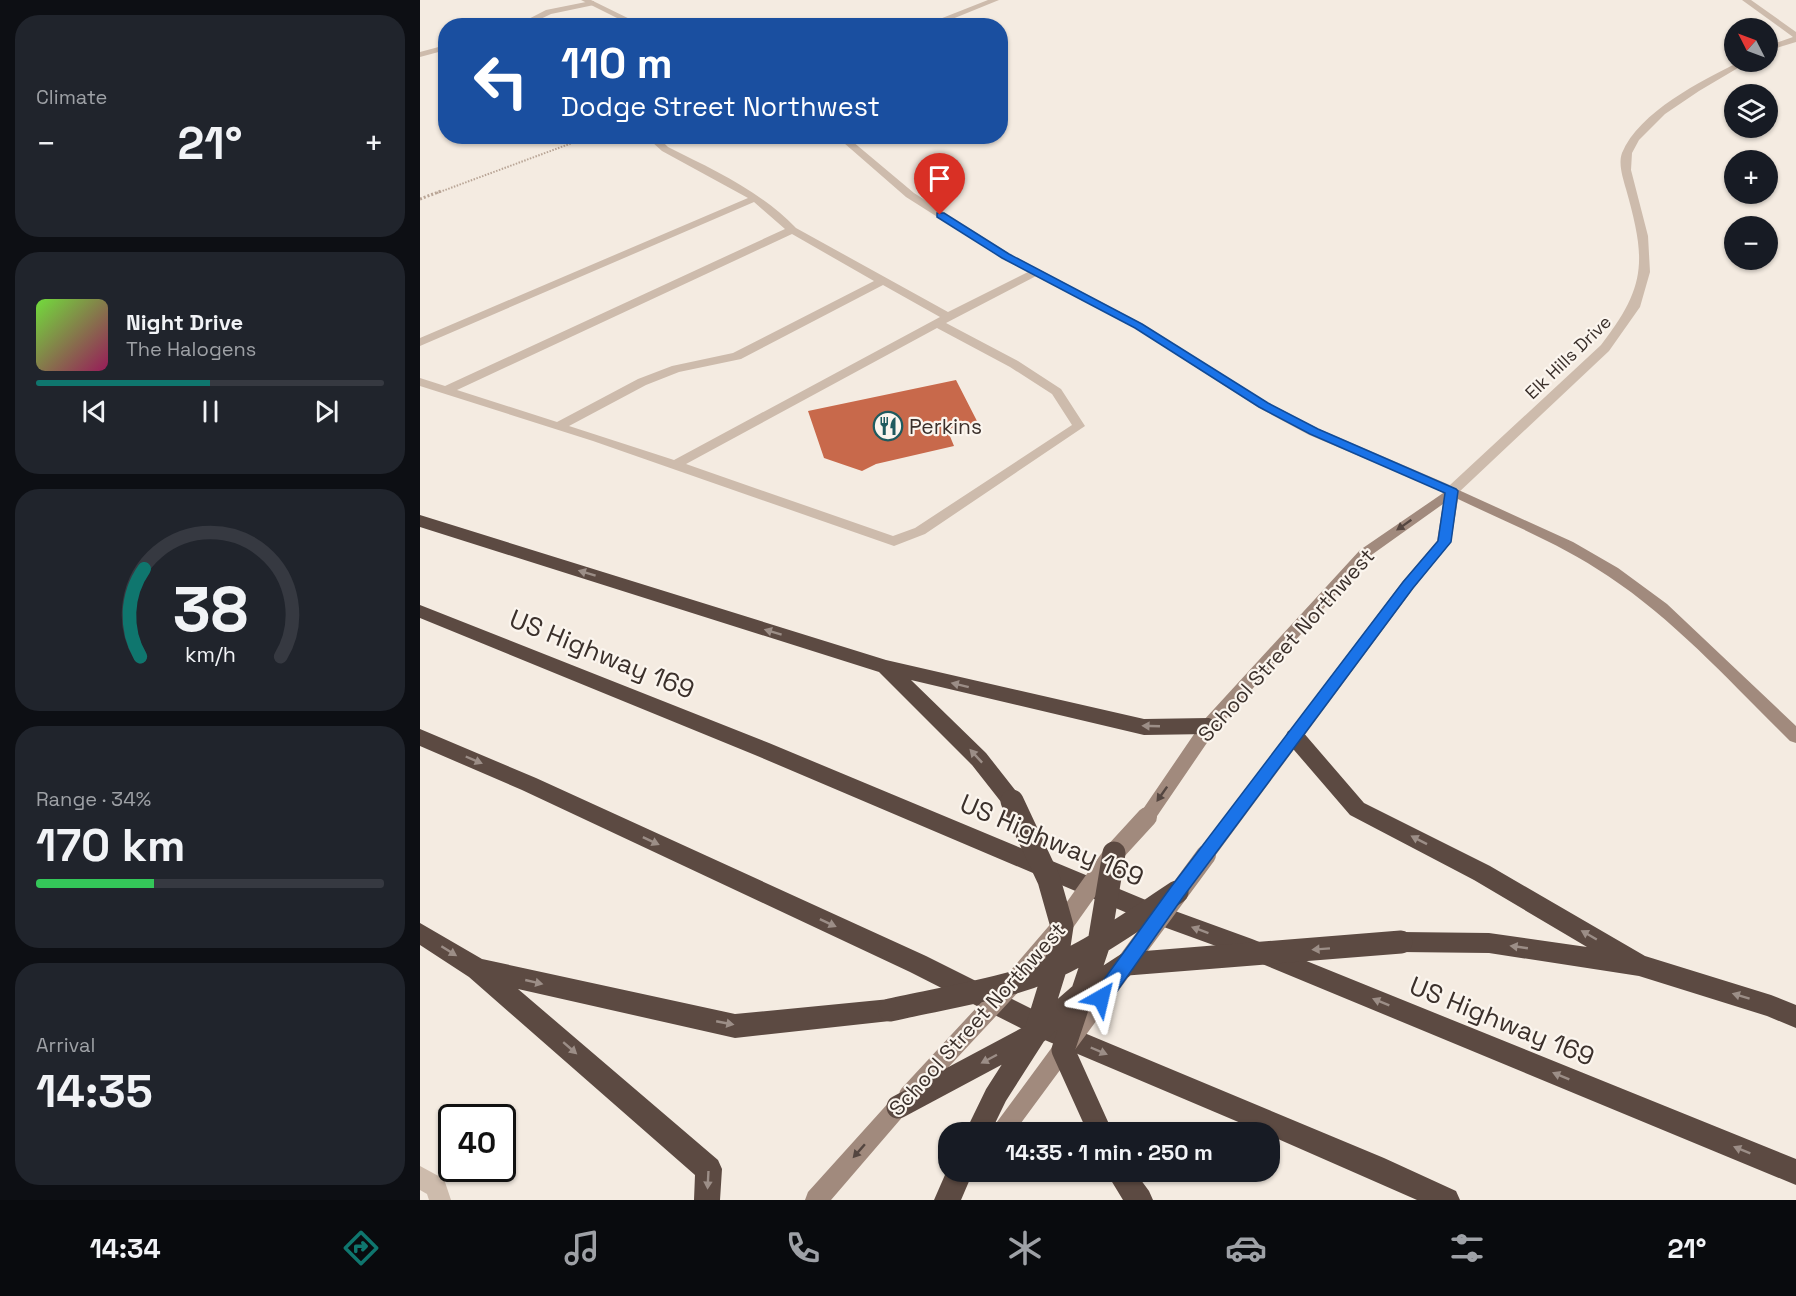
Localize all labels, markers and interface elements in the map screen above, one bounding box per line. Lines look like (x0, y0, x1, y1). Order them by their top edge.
north arrow (1724, 18, 1778, 72)
map controls (1724, 18, 1778, 270)
text: 110 m (561, 37, 673, 90)
icon: left (462, 42, 540, 120)
text: Climate (36, 84, 107, 110)
button: layers (1724, 84, 1778, 138)
text: Dodge Street Northwest (561, 89, 880, 124)
text: 21° (178, 115, 242, 172)
text: − (36, 123, 56, 165)
text: + (364, 123, 384, 165)
button: + (1724, 150, 1778, 204)
pin (914, 153, 965, 215)
icon: arrive (923, 162, 956, 195)
button: − (1724, 216, 1778, 270)
text: Night Drive (126, 308, 243, 336)
street label: Elk Hills Drive (1520, 310, 1616, 404)
text: The Halogens (126, 336, 256, 362)
icon: previous (78, 395, 111, 428)
icon: pause (194, 395, 227, 428)
icon: next (310, 395, 343, 428)
restaurant icon: Perkins (872, 410, 904, 442)
place label: Perkins (909, 413, 982, 440)
one-way arrow (1397, 519, 1413, 531)
street label: School Street Northwest (1192, 543, 1380, 747)
one-way arrow (578, 568, 596, 577)
text: 38 (172, 570, 248, 649)
street label: US Highway 169 (505, 601, 699, 707)
one-way arrow (764, 626, 782, 636)
text: km/h (184, 641, 236, 668)
one-way arrow (951, 680, 969, 690)
one-way arrow (1141, 722, 1160, 731)
one-way arrow (969, 749, 983, 763)
one-way arrow (465, 755, 483, 765)
one-way arrow (1157, 785, 1168, 802)
text: Range · 34% (36, 786, 151, 812)
street label: US Highway 169 (955, 786, 1149, 894)
text: 170 km (36, 817, 186, 874)
one-way arrow (643, 836, 660, 845)
one-way arrow (1410, 836, 1427, 845)
street label: School Street Northwest (883, 917, 1071, 1121)
one-way arrow (820, 918, 837, 927)
one-way arrow (1190, 925, 1208, 935)
one-way arrow (1581, 930, 1597, 941)
one-way arrow (1509, 943, 1528, 952)
one-way arrow (1312, 944, 1331, 954)
one-way arrow (441, 946, 457, 957)
position arrow (1069, 966, 1133, 1030)
street label: US Highway 169 (1405, 968, 1599, 1074)
one-way arrow (525, 978, 544, 988)
one-way arrow (1732, 991, 1750, 1001)
one-way arrow (1372, 997, 1390, 1006)
one-way arrow (716, 1019, 735, 1028)
text: Arrival (36, 1032, 95, 1058)
one-way arrow (562, 1041, 577, 1054)
one-way arrow (1091, 1046, 1109, 1056)
one-way arrow (980, 1054, 997, 1064)
text: 14:35 (36, 1063, 153, 1120)
one-way arrow (1552, 1071, 1570, 1081)
speed limit sign: 40 (438, 1104, 516, 1182)
text: 14:35 · 1 min · 250 m (1005, 1138, 1213, 1166)
one-way arrow (853, 1143, 866, 1158)
one-way arrow (1733, 1144, 1751, 1154)
one-way arrow (703, 1170, 713, 1189)
icon: directions (340, 1227, 382, 1269)
icon: music (561, 1227, 603, 1269)
icon: phone (782, 1227, 824, 1269)
icon: climate (1004, 1227, 1046, 1269)
icon: car (1225, 1227, 1267, 1269)
icon: filters (1446, 1227, 1488, 1269)
text: 14:34 (90, 1231, 161, 1266)
text: 21° (1667, 1231, 1706, 1266)

